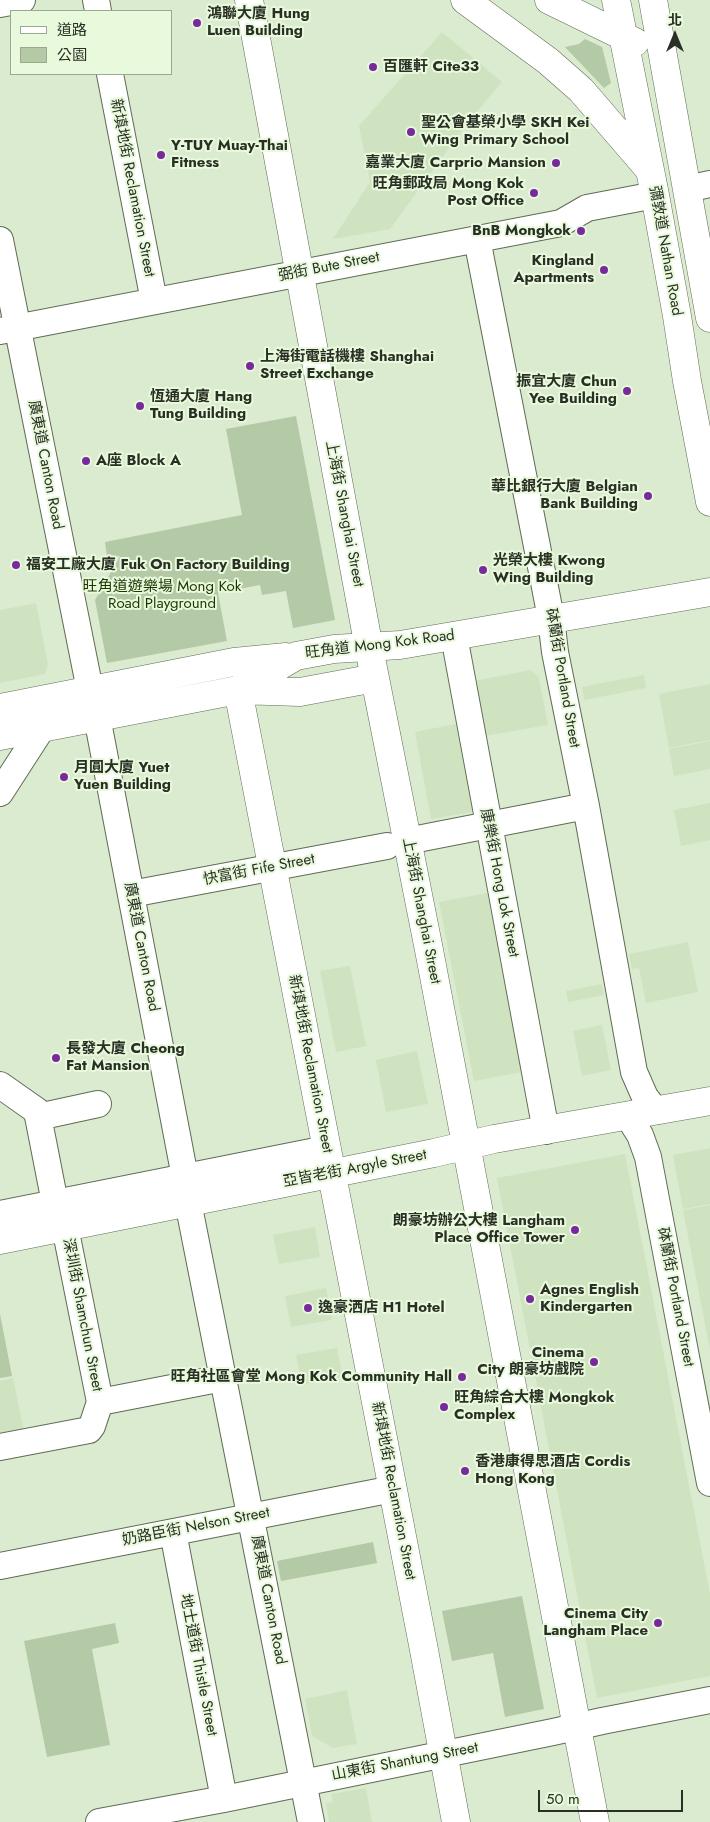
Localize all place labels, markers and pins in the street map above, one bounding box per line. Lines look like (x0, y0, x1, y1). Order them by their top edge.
place label: 鴻聯大廈 Hung Luen Building (207, 5, 310, 40)
marker: 鴻聯大廈 Hung Luen Building (191, 17, 203, 29)
place label: 百匯軒 Cite33 (383, 58, 479, 76)
marker: 百匯軒 Cite33 (367, 61, 379, 73)
place label: 聖公會基榮小學 SKH Kei Wing Primary School (421, 114, 589, 149)
marker: 聖公會基榮小學 SKH Kei Wing Primary School (405, 126, 417, 138)
place label: Y-TUY Muay-Thai Fitness (171, 137, 288, 172)
marker: Y-TUY Muay-Thai Fitness (155, 149, 167, 161)
place label: 嘉業大廈 Carprio Mansion (365, 154, 546, 172)
marker: 嘉業大廈 Carprio Mansion (550, 157, 562, 169)
place label: 旺角郵政局 Mong Kok Post Office (372, 175, 524, 210)
marker: 旺角郵政局 Mong Kok Post Office (528, 187, 540, 199)
place label: BnB Mongkok (472, 222, 571, 240)
marker: BnB Mongkok (575, 225, 587, 237)
place label: Kingland Apartments (514, 252, 594, 287)
marker: Kingland Apartments (598, 264, 610, 276)
place label: 上海街電話機樓 Shanghai Street Exchange (260, 348, 434, 383)
marker: 上海街電話機樓 Shanghai Street Exchange (244, 360, 256, 372)
place label: 振宜大廈 Chun Yee Building (516, 373, 617, 408)
marker: 振宜大廈 Chun Yee Building (621, 385, 633, 397)
place label: 恆通大廈 Hang Tung Building (150, 388, 252, 423)
marker: 恆通大廈 Hang Tung Building (134, 400, 146, 412)
place label: A座 Block A (96, 452, 181, 470)
marker: A座 Block A (80, 455, 92, 467)
place label: 華比銀行大廈 Belgian Bank Building (491, 478, 638, 513)
marker: 華比銀行大廈 Belgian Bank Building (642, 490, 654, 502)
place label: 光榮大樓 Kwong Wing Building (493, 552, 605, 587)
place label: 福安工廠大廈 Fuk On Factory Building (26, 556, 290, 574)
marker: 福安工廠大廈 Fuk On Factory Building (10, 559, 22, 571)
marker: 光榮大樓 Kwong Wing Building (477, 564, 489, 576)
place label: 月圓大廈 Yuet Yuen Building (74, 759, 171, 794)
marker: 月圓大廈 Yuet Yuen Building (58, 771, 70, 783)
place label: 長發大廈 Cheong Fat Mansion (66, 1040, 185, 1075)
marker: 長發大廈 Cheong Fat Mansion (50, 1052, 62, 1064)
place label: 朗豪坊辦公大樓 Langham Place Office Tower (393, 1212, 565, 1247)
marker: 朗豪坊辦公大樓 Langham Place Office Tower (569, 1224, 581, 1236)
place label: Agnes English Kindergarten (540, 1281, 639, 1316)
marker: Agnes English Kindergarten (524, 1293, 536, 1305)
place label: 逸豪洒店 H1 Hotel (318, 1299, 444, 1317)
marker: 逸豪洒店 H1 Hotel (302, 1302, 314, 1314)
place label: Cinema City 朗豪坊戲院 (477, 1344, 584, 1379)
marker: Cinema City 朗豪坊戲院 (588, 1356, 600, 1368)
place label: 旺角社區會堂 Mong Kok Community Hall (171, 1368, 452, 1386)
marker: 旺角社區會堂 Mong Kok Community Hall (456, 1371, 468, 1383)
place label: 旺角綜合大樓 Mongkok Complex (454, 1389, 614, 1424)
marker: 旺角綜合大樓 Mongkok Complex (438, 1401, 450, 1413)
place label: 香港康得思酒店 Cordis Hong Kong (475, 1453, 630, 1488)
marker: 香港康得思酒店 Cordis Hong Kong (459, 1465, 471, 1477)
place label: Cinema City Langham Place (543, 1605, 648, 1640)
marker: Cinema City Langham Place (652, 1617, 664, 1629)

